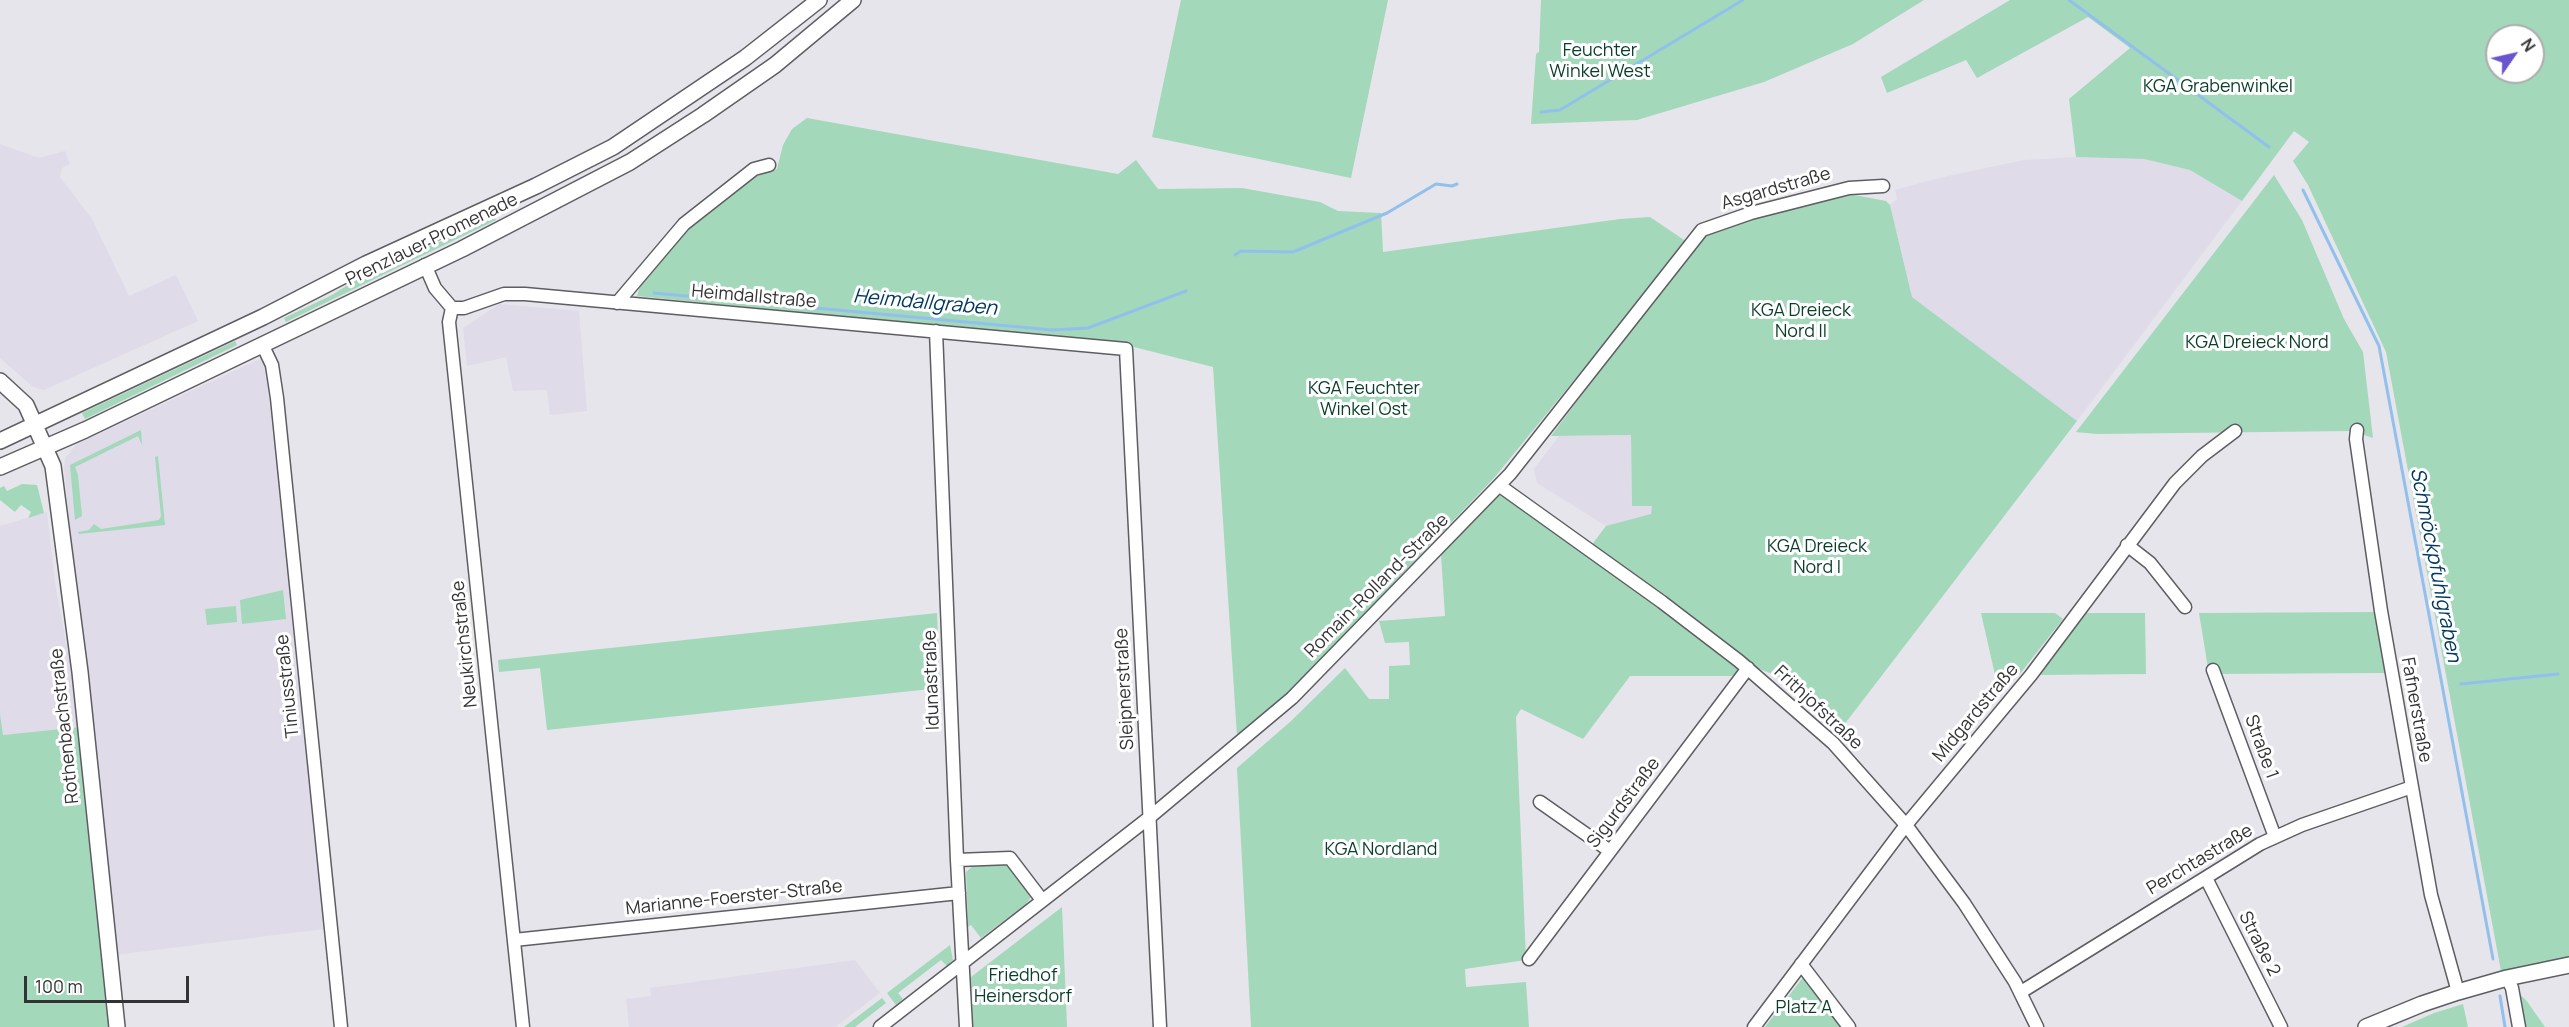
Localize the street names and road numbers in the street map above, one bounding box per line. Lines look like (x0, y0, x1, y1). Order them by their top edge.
street label: Asgardstraße (1719, 163, 1833, 215)
street label: Prenzlauer Promenade (343, 189, 521, 291)
street label: Heimdallstraße (691, 281, 817, 313)
street label: Romain-Rolland-Straße (1301, 510, 1453, 662)
street label: Neukirchstraße (448, 579, 482, 709)
street label: Sleipnerstraße (1111, 627, 1139, 751)
street label: Idunastraße (919, 629, 945, 731)
street label: Tiniusstraße (272, 633, 304, 739)
street label: Rothenbachstraße (46, 647, 84, 805)
street label: Fafnerstraße (2396, 656, 2436, 764)
street label: Midgardstraße (1929, 659, 2023, 767)
street label: Frithjofstraße (1769, 661, 1867, 755)
street label: Straße 1 (2240, 712, 2282, 782)
street label: Sigurdstraße (1583, 753, 1665, 853)
street label: Perchtastraße (2143, 820, 2257, 900)
street label: Marianne-Foerster-Straße (625, 876, 843, 920)
street label: Straße 2 (2234, 908, 2284, 980)

